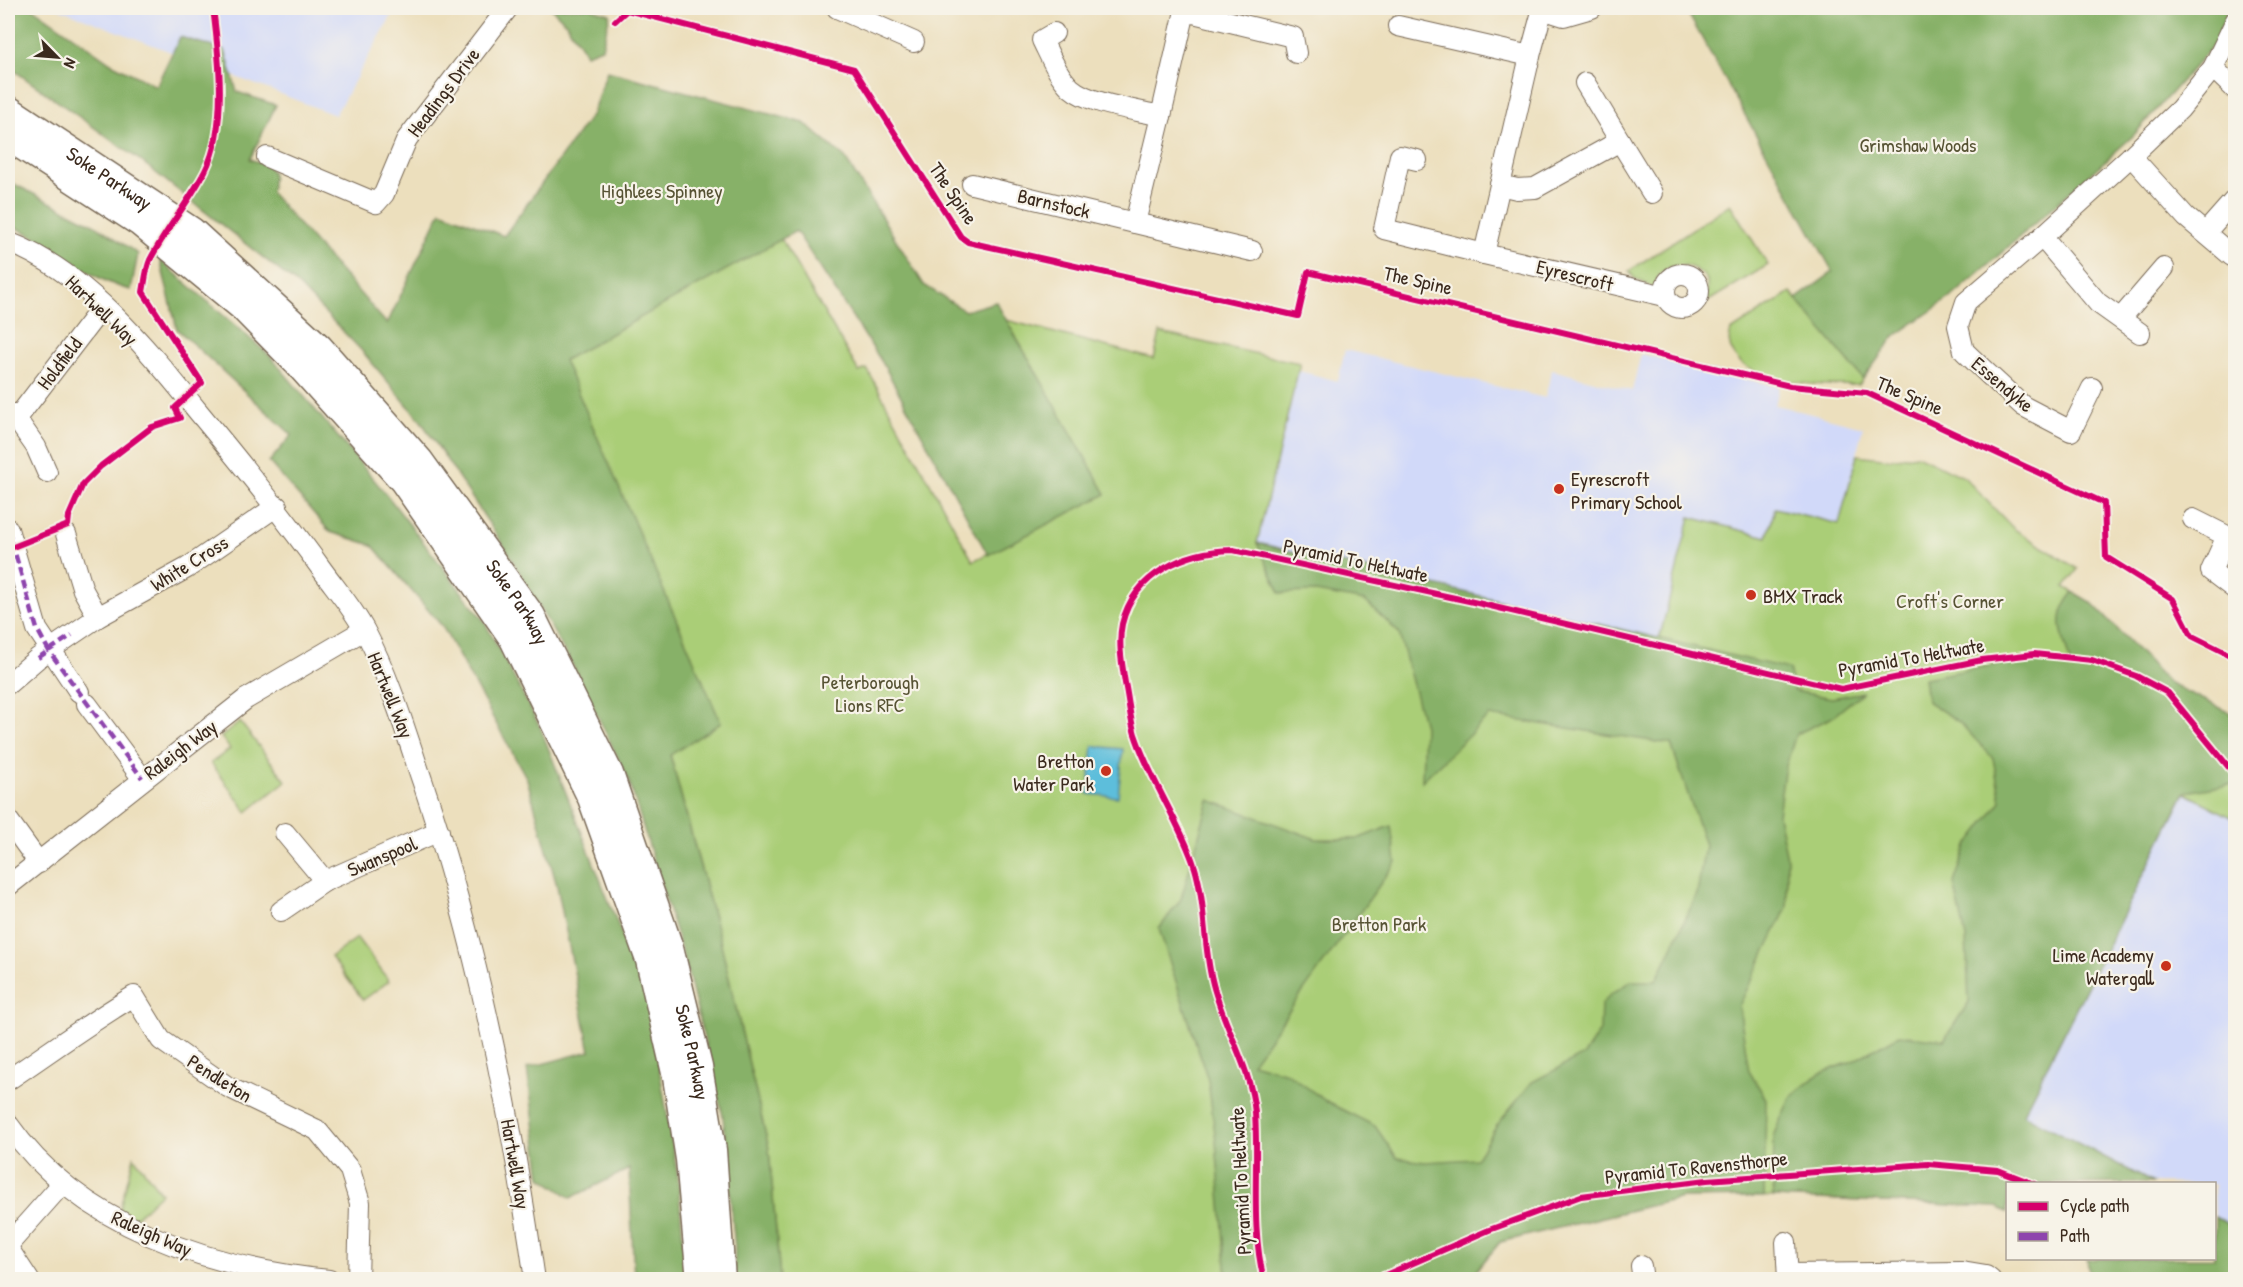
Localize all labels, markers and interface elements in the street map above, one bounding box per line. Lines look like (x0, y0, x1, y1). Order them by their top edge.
north arrow (27, 27, 87, 87)
street label: Headings Drive (401, 42, 485, 142)
text: N (59, 55, 82, 72)
park label: Grimshaw Woods (1859, 131, 1977, 158)
street label: Soke Parkway (62, 139, 158, 216)
street label: The Spine (923, 157, 985, 229)
park label: Highlees Spinney (601, 177, 723, 204)
street label: Barnstock (1015, 182, 1093, 224)
street label: Eyrescroft (1534, 252, 1617, 298)
street label: The Spine (1381, 259, 1455, 301)
street label: Hartwell Way (60, 269, 144, 351)
street label: Holdfield (30, 331, 88, 395)
street label: Essendyke (1966, 350, 2040, 418)
street label: The Spine (1873, 369, 1947, 421)
place label: Eyrescroft Primary School (1571, 465, 1682, 515)
marker: Eyrescroft Primary School (1552, 482, 1566, 496)
street label: White Cross (145, 528, 233, 597)
street label: Pyramid To Heltwate (1281, 531, 1431, 589)
street label: Soke Parkway (481, 553, 556, 649)
place label: BMX Track (1763, 582, 1843, 609)
park label: Croft's Corner (1896, 587, 2004, 614)
marker: BMX Track (1744, 588, 1758, 602)
street label: Pyramid To Heltwate (1836, 631, 1986, 683)
street label: Hartwell Way (361, 648, 421, 742)
park label: Peterborough Lions RFC (821, 668, 919, 718)
street label: Raleigh Way (138, 713, 222, 785)
place label: Bretton Water Park (1013, 747, 1094, 797)
marker: Bretton Water Park (1099, 764, 1113, 778)
street label: Swanspool (343, 829, 422, 883)
park label: Bretton Park (1332, 910, 1426, 937)
place label: Lime Academy Watergall (2053, 941, 2154, 991)
marker: Lime Academy Watergall (2159, 959, 2173, 973)
street label: Soke Parkway (670, 1001, 717, 1102)
street label: Pendleton (182, 1048, 258, 1108)
street label: Pyramid To Heltwate (1223, 1107, 1257, 1255)
street label: Hartwell Way (495, 1117, 537, 1211)
street label: Pyramid To Ravensthorpe (1603, 1144, 1789, 1190)
legend (2006, 1182, 2216, 1260)
text: Cycle path (2060, 1193, 2130, 1218)
street label: Raleigh Way (108, 1203, 196, 1263)
text: Path (2060, 1223, 2090, 1248)

